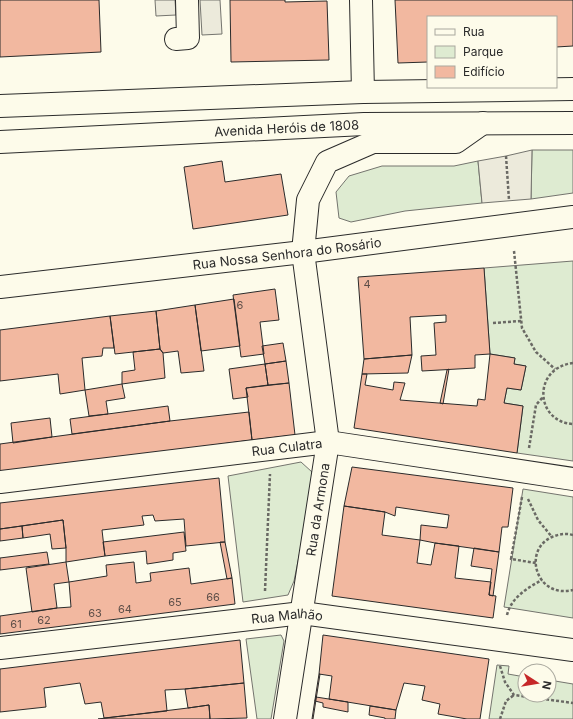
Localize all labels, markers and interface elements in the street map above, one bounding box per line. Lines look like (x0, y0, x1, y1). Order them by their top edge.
legend (427, 16, 557, 88)
text: Rua (463, 24, 485, 39)
text: Parque (463, 44, 503, 59)
text: Edifício (463, 64, 505, 79)
street label: Avenida Heróis de 1808 (214, 116, 359, 139)
street label: Rua Nossa Senhora do Rosário (192, 234, 383, 273)
house number: 4 (363, 277, 371, 291)
house number: 6 (237, 298, 244, 312)
street label: Rua Culatra (251, 435, 323, 459)
street label: Rua da Armona (302, 462, 333, 557)
house number: 66 (206, 590, 220, 604)
house number: 65 (168, 595, 182, 609)
house number: 64 (118, 602, 132, 616)
street label: Rua Malhão (250, 605, 324, 627)
house number: 63 (88, 606, 102, 620)
house number: 62 (37, 613, 51, 627)
house number: 61 (10, 617, 22, 631)
north arrow (517, 663, 557, 703)
text: N (539, 680, 555, 691)

